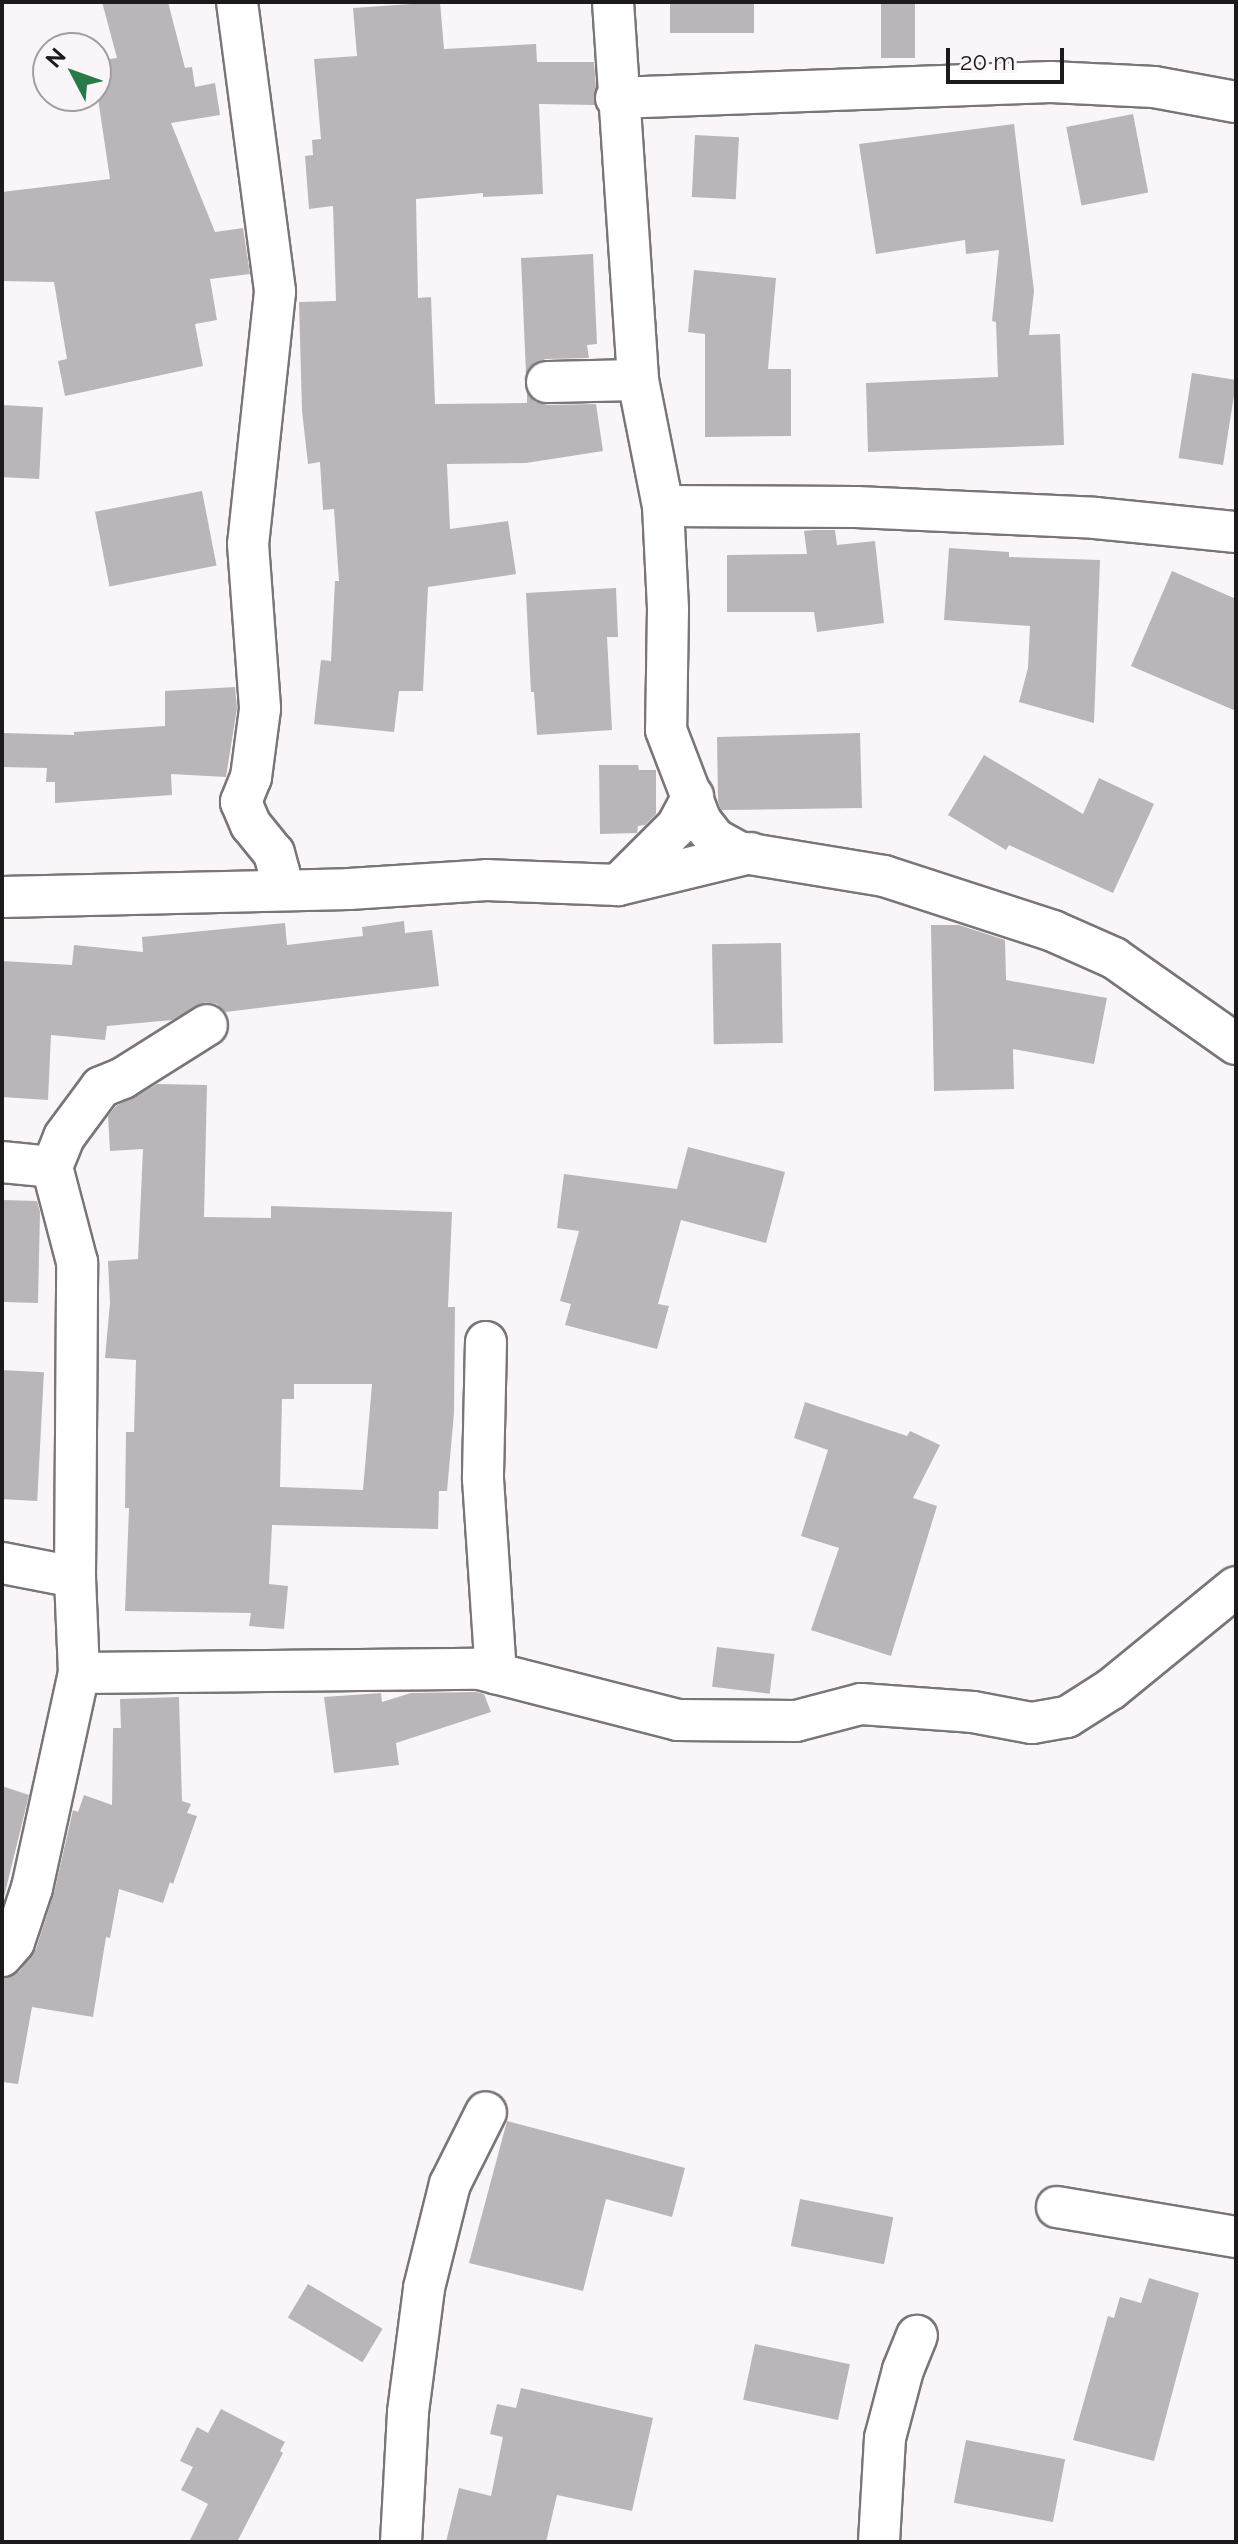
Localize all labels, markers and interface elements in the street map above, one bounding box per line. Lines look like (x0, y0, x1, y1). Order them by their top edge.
north arrow (32, 32, 112, 112)
scale bar (950, 32, 1068, 82)
text: N (40, 43, 71, 72)
text: 20 m (960, 47, 1015, 76)

